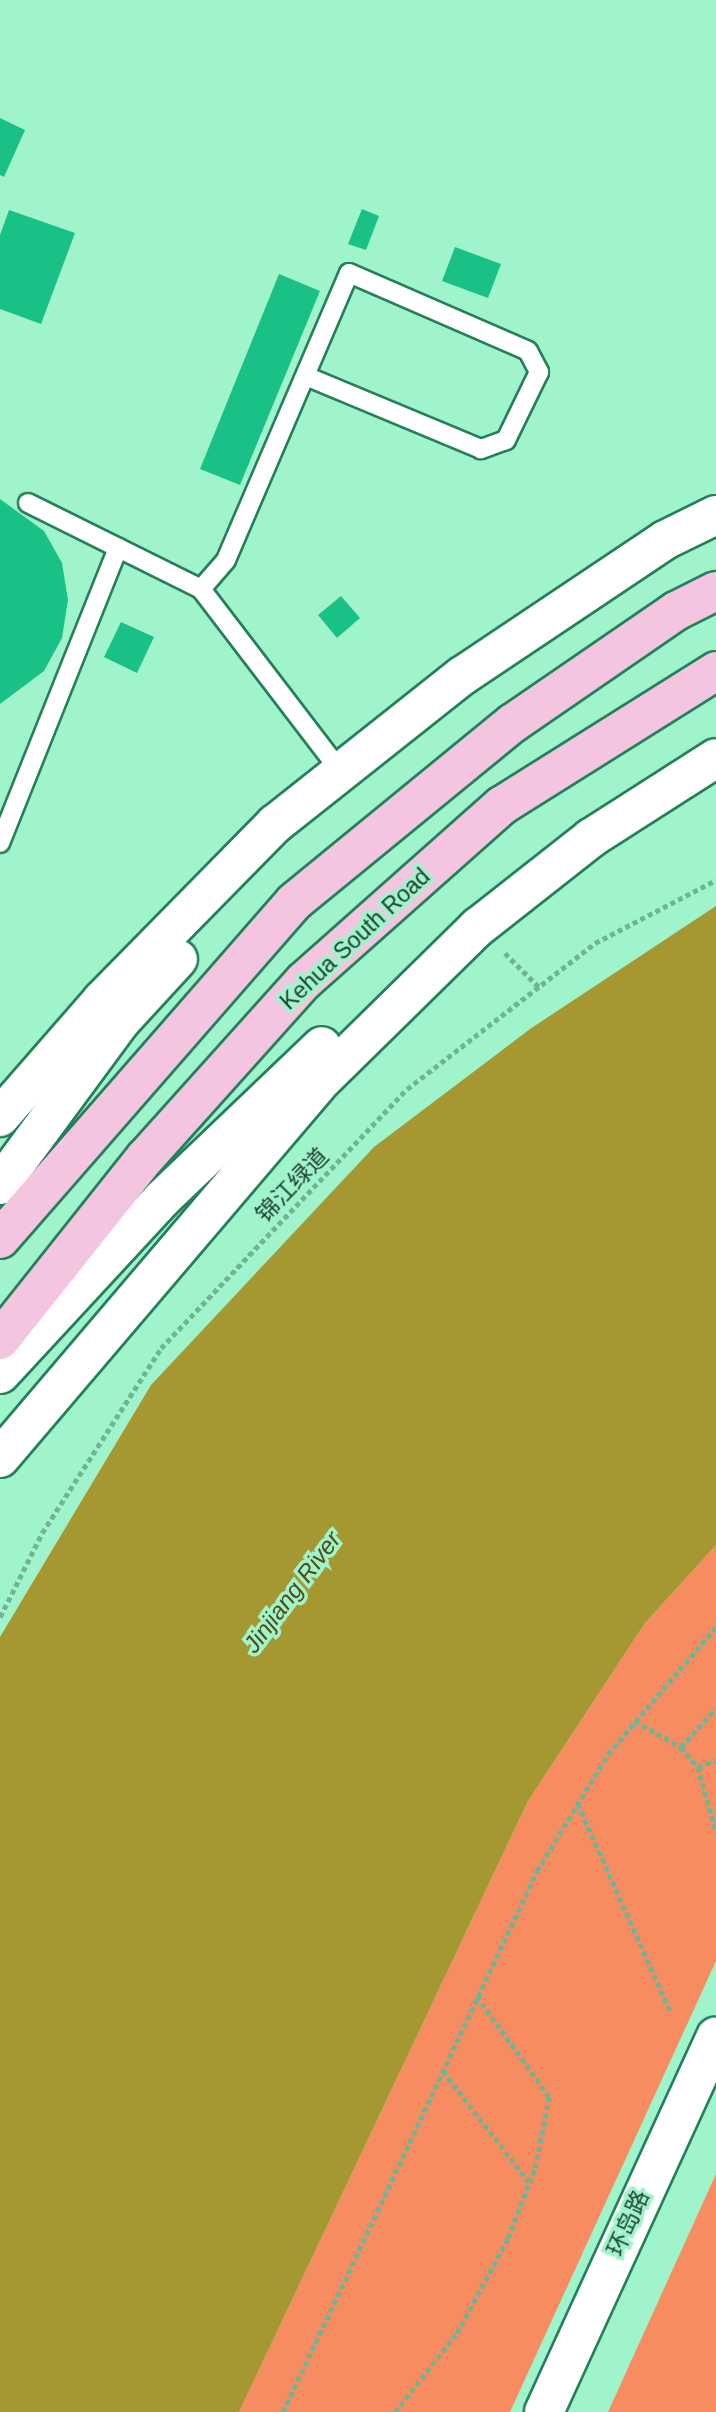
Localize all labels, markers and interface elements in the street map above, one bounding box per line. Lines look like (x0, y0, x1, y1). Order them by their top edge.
street label: Kehua South Road (275, 863, 435, 1015)
street label: 锦江绿道 (250, 1142, 334, 1228)
water label: Jinjiang River (237, 1526, 347, 1658)
street label: 环岛路 (601, 2186, 655, 2260)

